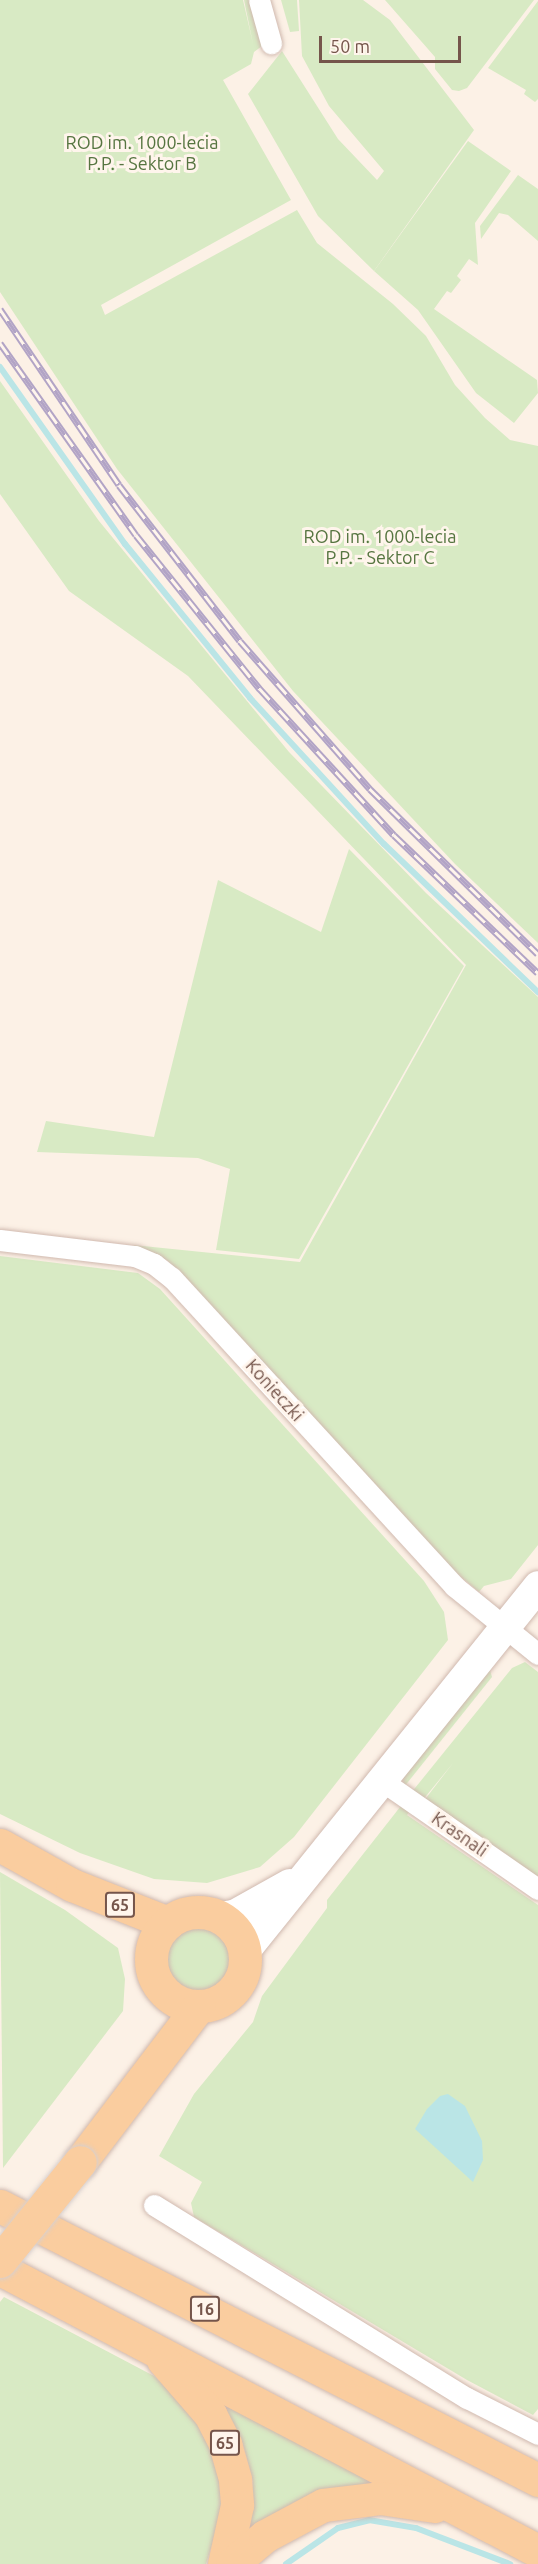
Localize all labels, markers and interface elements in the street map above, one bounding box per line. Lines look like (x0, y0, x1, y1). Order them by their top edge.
scale bar (322, 24, 464, 62)
text: 50 m (330, 36, 370, 56)
park label: ROD im. 1000-lecia P.P. - Sektor B (66, 132, 218, 174)
park label: ROD im. 1000-lecia P.P. - Sektor C (304, 526, 456, 568)
street label: Konieczki (242, 1355, 308, 1425)
street label: Krasnali (428, 1807, 492, 1861)
road number: 65 (104, 1892, 136, 1918)
road number: 16 (188, 2296, 222, 2322)
road number: 65 (208, 2430, 242, 2456)

